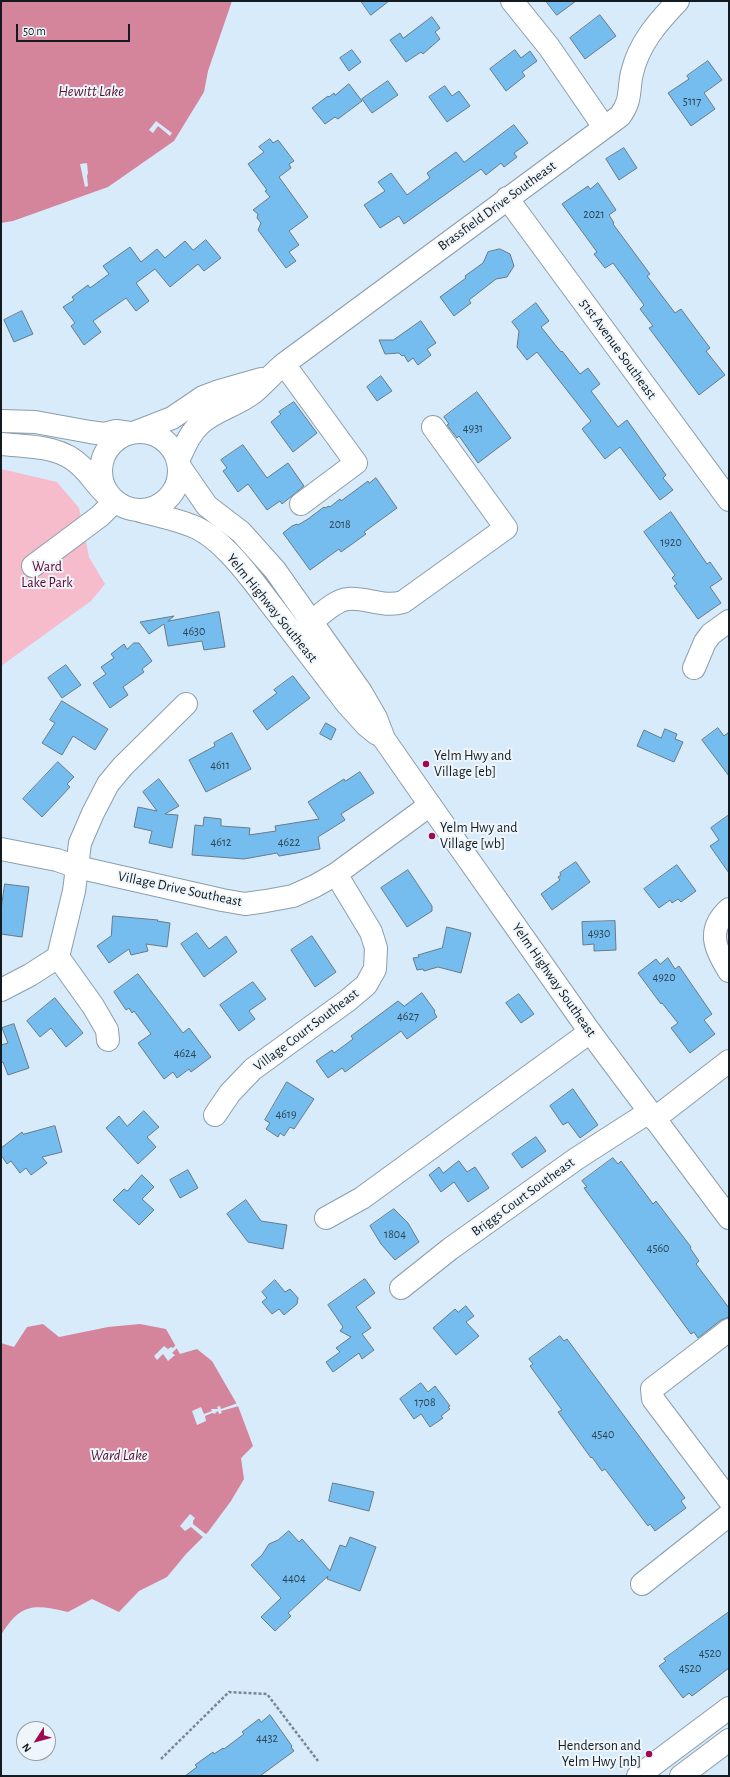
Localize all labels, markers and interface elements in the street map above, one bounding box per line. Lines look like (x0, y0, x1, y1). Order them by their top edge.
scale bar (18, 16, 132, 42)
text: 50 m (23, 25, 46, 37)
water label: Hewitt Lake (58, 82, 124, 100)
house number: 5117 (683, 94, 701, 108)
street label: Brassfield Drive Southeast (435, 157, 559, 255)
house number: 2021 (583, 207, 605, 221)
street label: 51st Avenue Southeast (576, 295, 660, 403)
house number: 4931 (463, 421, 483, 435)
house number: 2018 (329, 517, 351, 531)
house number: 1920 (660, 535, 682, 549)
street label: Yelm Highway Southeast (223, 550, 321, 666)
park label: Ward Lake Park (21, 559, 73, 592)
house number: 4630 (183, 624, 205, 638)
place label: Yelm Hwy and Village [eb] (434, 748, 512, 780)
house number: 4611 (210, 758, 230, 772)
marker: Yelm Hwy and Village [eb] (421, 759, 431, 769)
place label: Yelm Hwy and Village [wb] (440, 820, 518, 852)
marker: Yelm Hwy and Village [wb] (427, 831, 437, 841)
house number: 4612 (211, 835, 231, 849)
house number: 4622 (278, 835, 300, 849)
street label: Village Drive Southeast (116, 868, 244, 910)
street label: Yelm Highway Southeast (508, 920, 600, 1040)
house number: 4930 (588, 926, 610, 940)
house number: 4920 (652, 970, 676, 984)
street label: Village Court Southeast (250, 985, 362, 1075)
house number: 4627 (397, 1009, 419, 1023)
house number: 4624 (174, 1046, 196, 1060)
house number: 4619 (275, 1107, 297, 1121)
street label: Briggs Court Southeast (468, 1154, 578, 1240)
house number: 1804 (384, 1227, 406, 1241)
house number: 4560 (647, 1241, 669, 1255)
house number: 1708 (414, 1395, 436, 1409)
house number: 4540 (592, 1427, 614, 1441)
water label: Ward Lake (90, 1446, 148, 1464)
house number: 4404 (282, 1571, 306, 1585)
house number: 4520 (699, 1646, 721, 1660)
house number: 4520 (679, 1661, 701, 1675)
north arrow (16, 1721, 56, 1761)
house number: 4432 (256, 1731, 278, 1745)
place label: Henderson and Yelm Hwy [nb] (558, 1738, 641, 1770)
text: N (20, 1741, 33, 1754)
marker: Henderson and Yelm Hwy [nb] (644, 1749, 654, 1759)

